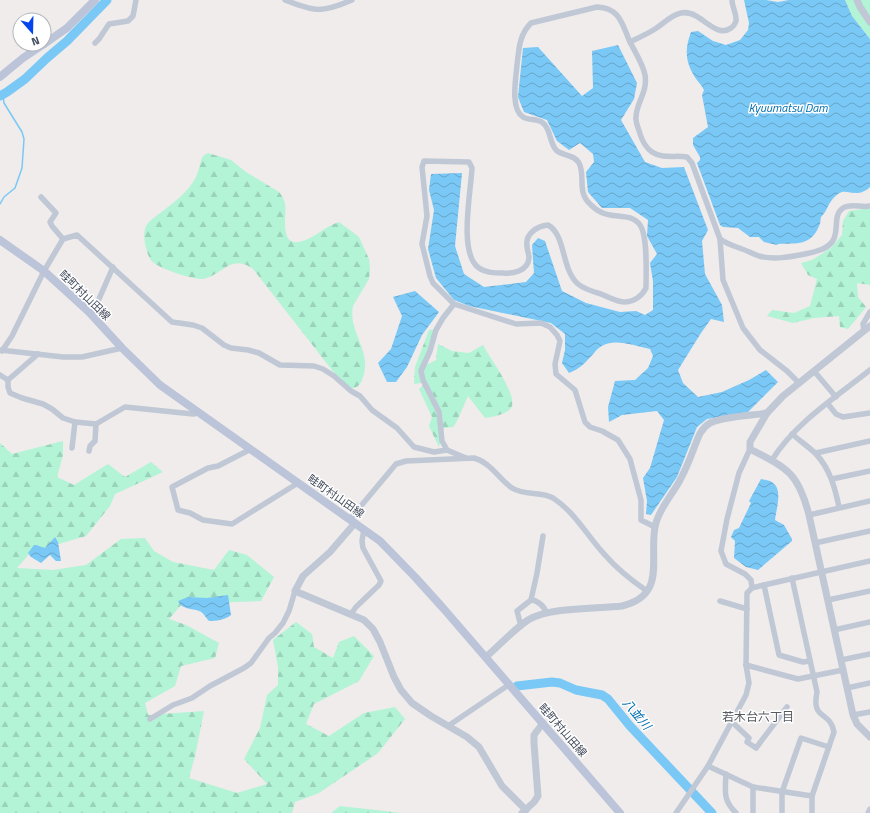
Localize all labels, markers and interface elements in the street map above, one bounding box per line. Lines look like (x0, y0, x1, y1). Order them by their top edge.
north arrow (12, 12, 52, 52)
text: N (29, 33, 42, 50)
water label: Kyuumatsu Dam (749, 98, 828, 117)
street label: 畦町村山田線 (56, 266, 114, 324)
street label: 畦町村山田線 (304, 471, 368, 521)
water label: 八並川 (618, 694, 657, 735)
street label: 畦町村山田線 (535, 700, 591, 760)
district label: 若木台六丁目 (722, 707, 794, 726)

